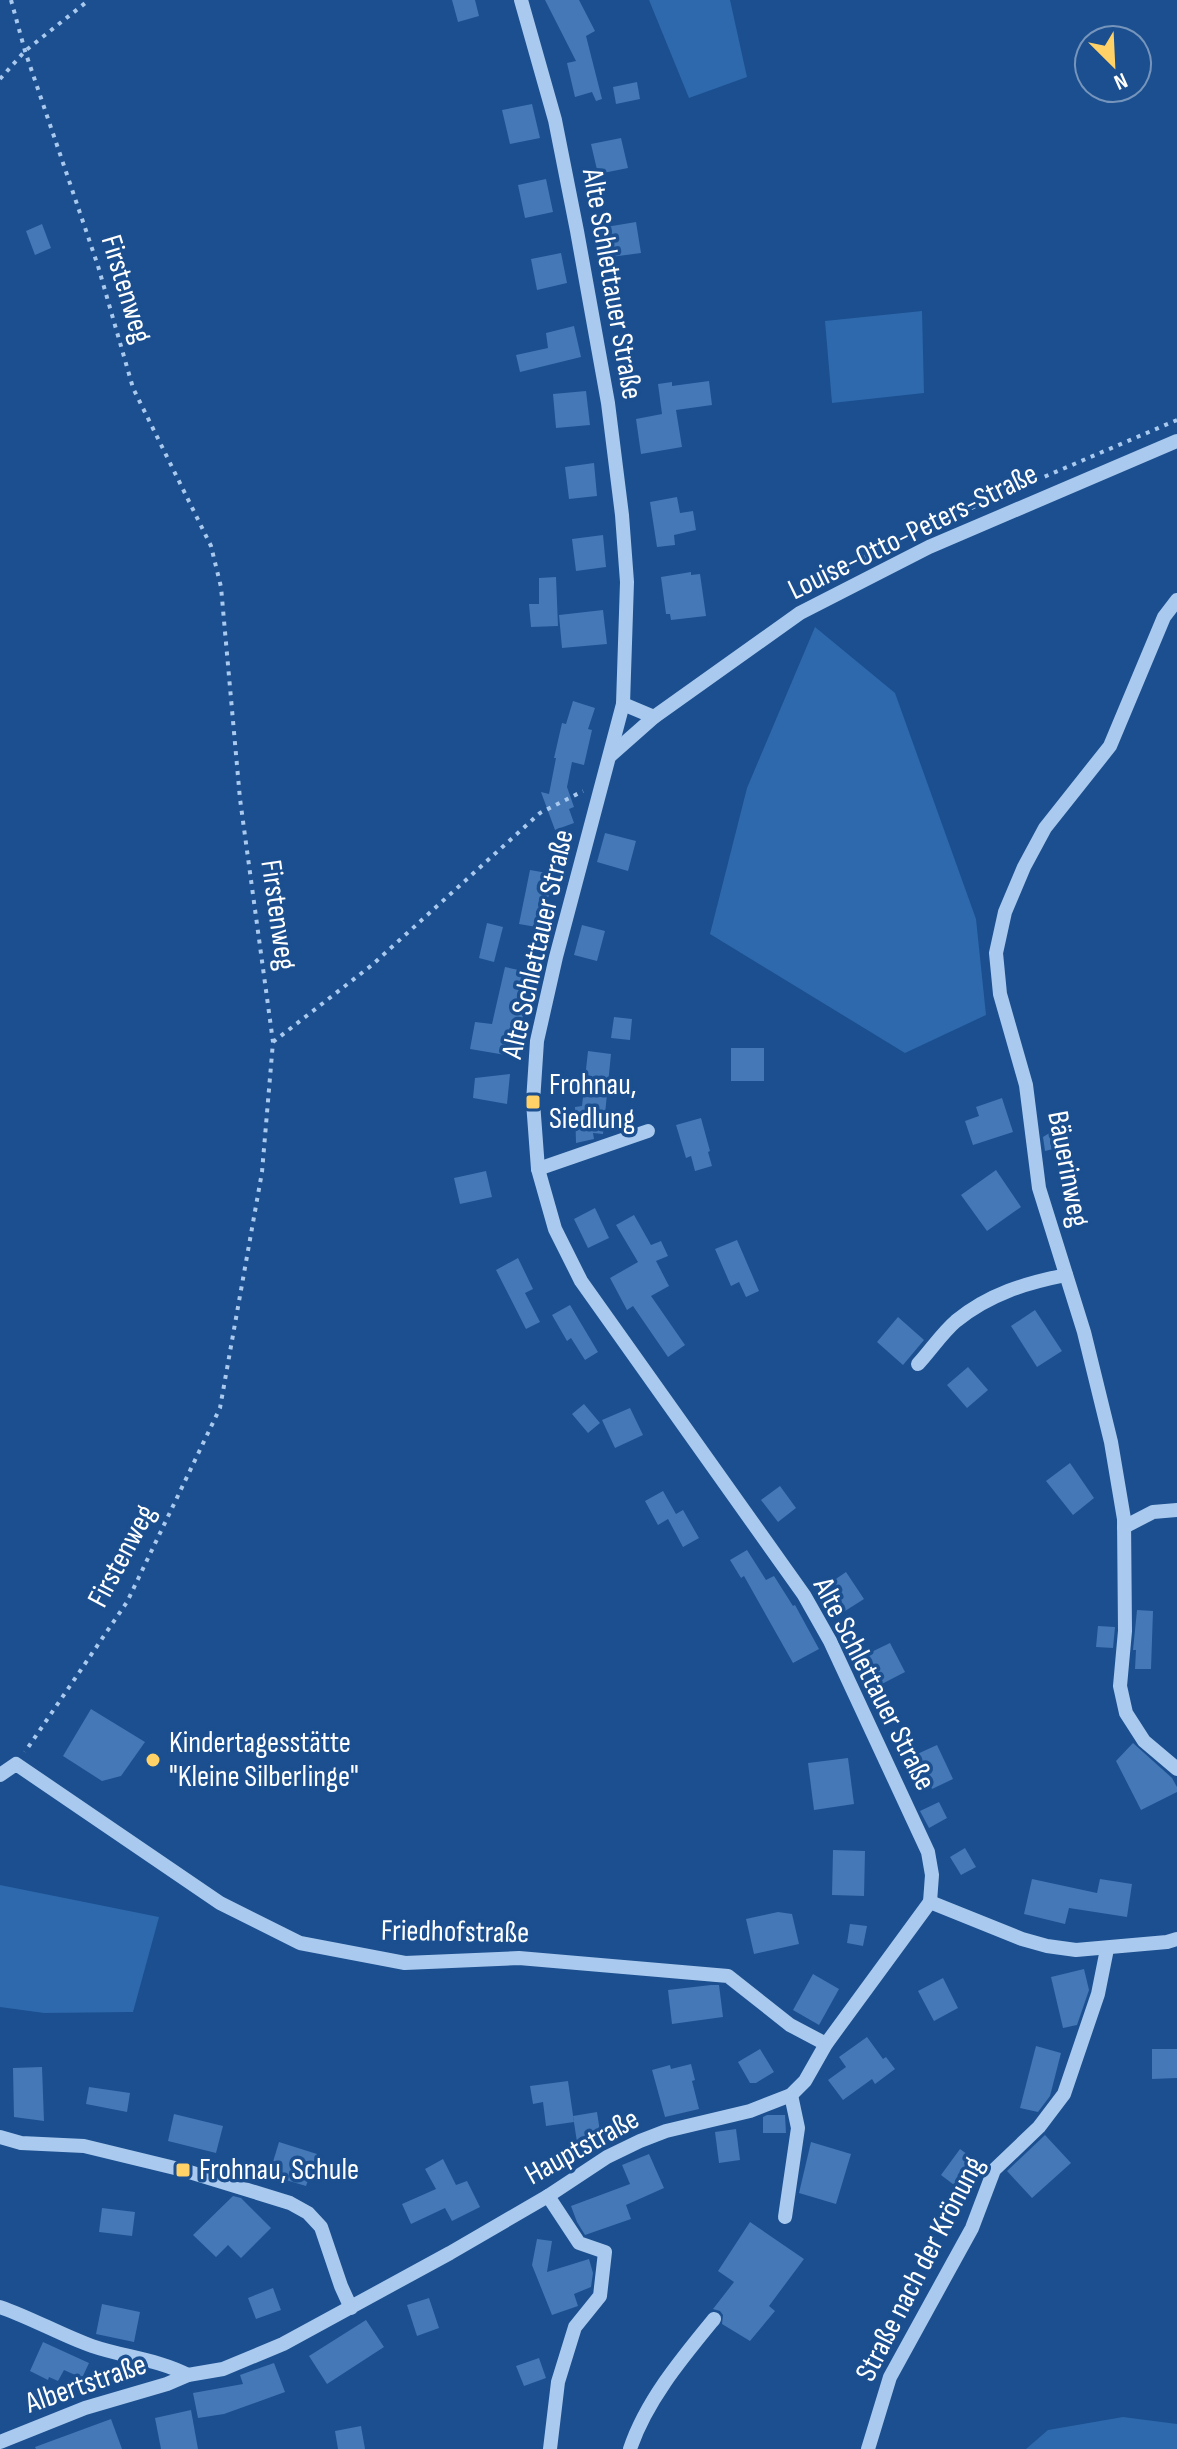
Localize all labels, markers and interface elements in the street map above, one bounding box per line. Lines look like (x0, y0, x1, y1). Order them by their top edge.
north arrow (1073, 24, 1153, 104)
text: N (1110, 66, 1131, 96)
street label: Alte Schlettauer Straße (574, 165, 650, 402)
street label: Firstenweg (93, 231, 159, 347)
street label: Louise-Otto-Peters-Straße (782, 456, 1044, 608)
street label: Alte Schlettauer Straße (494, 826, 582, 1063)
street label: Firstenweg (252, 858, 304, 972)
place label: Frohnau, Siedlung (549, 1067, 636, 1137)
marker: Frohnau, Siedlung (524, 1093, 542, 1111)
street label: Bäuerinweg (1039, 1108, 1097, 1230)
street label: Firstenweg (80, 1499, 164, 1613)
street label: Alte Schlettauer Straße (804, 1571, 943, 1796)
place label: Kindertagesstätte "Kleine Silberlinge" (169, 1725, 359, 1795)
marker: Kindertagesstätte "Kleine Silberlinge" (144, 1751, 162, 1769)
street label: Friedhofstraße (381, 1913, 529, 1951)
street label: Hauptstraße (519, 2101, 645, 2193)
street label: Straße nach der Krönung (848, 2151, 992, 2387)
place label: Frohnau, Schule (199, 2152, 359, 2188)
marker: Frohnau, Schule (174, 2161, 192, 2179)
street label: Albertstraße (20, 2347, 151, 2422)

